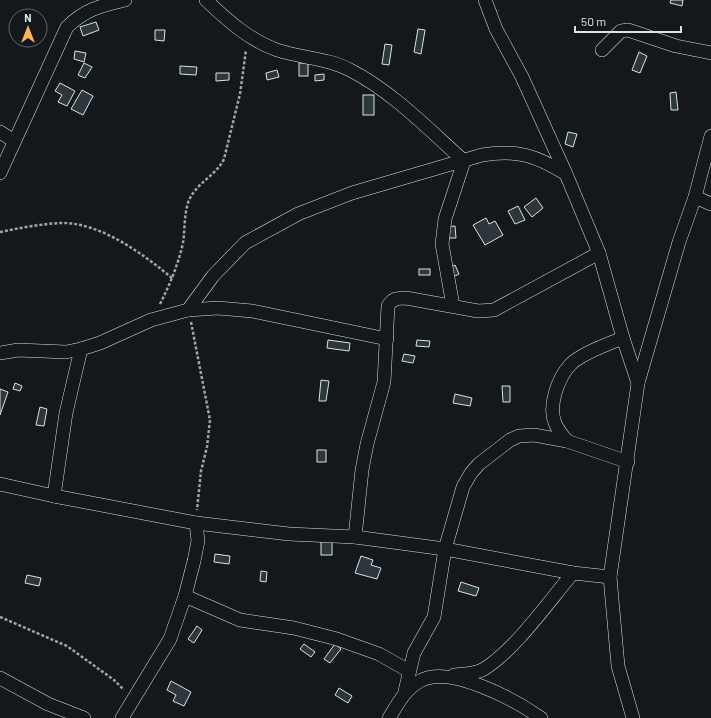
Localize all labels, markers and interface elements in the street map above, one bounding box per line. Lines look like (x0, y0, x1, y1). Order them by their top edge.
north arrow (8, 8, 48, 48)
scale bar (575, 8, 681, 34)
text: N (24, 11, 32, 24)
text: 50 m (581, 14, 606, 28)

